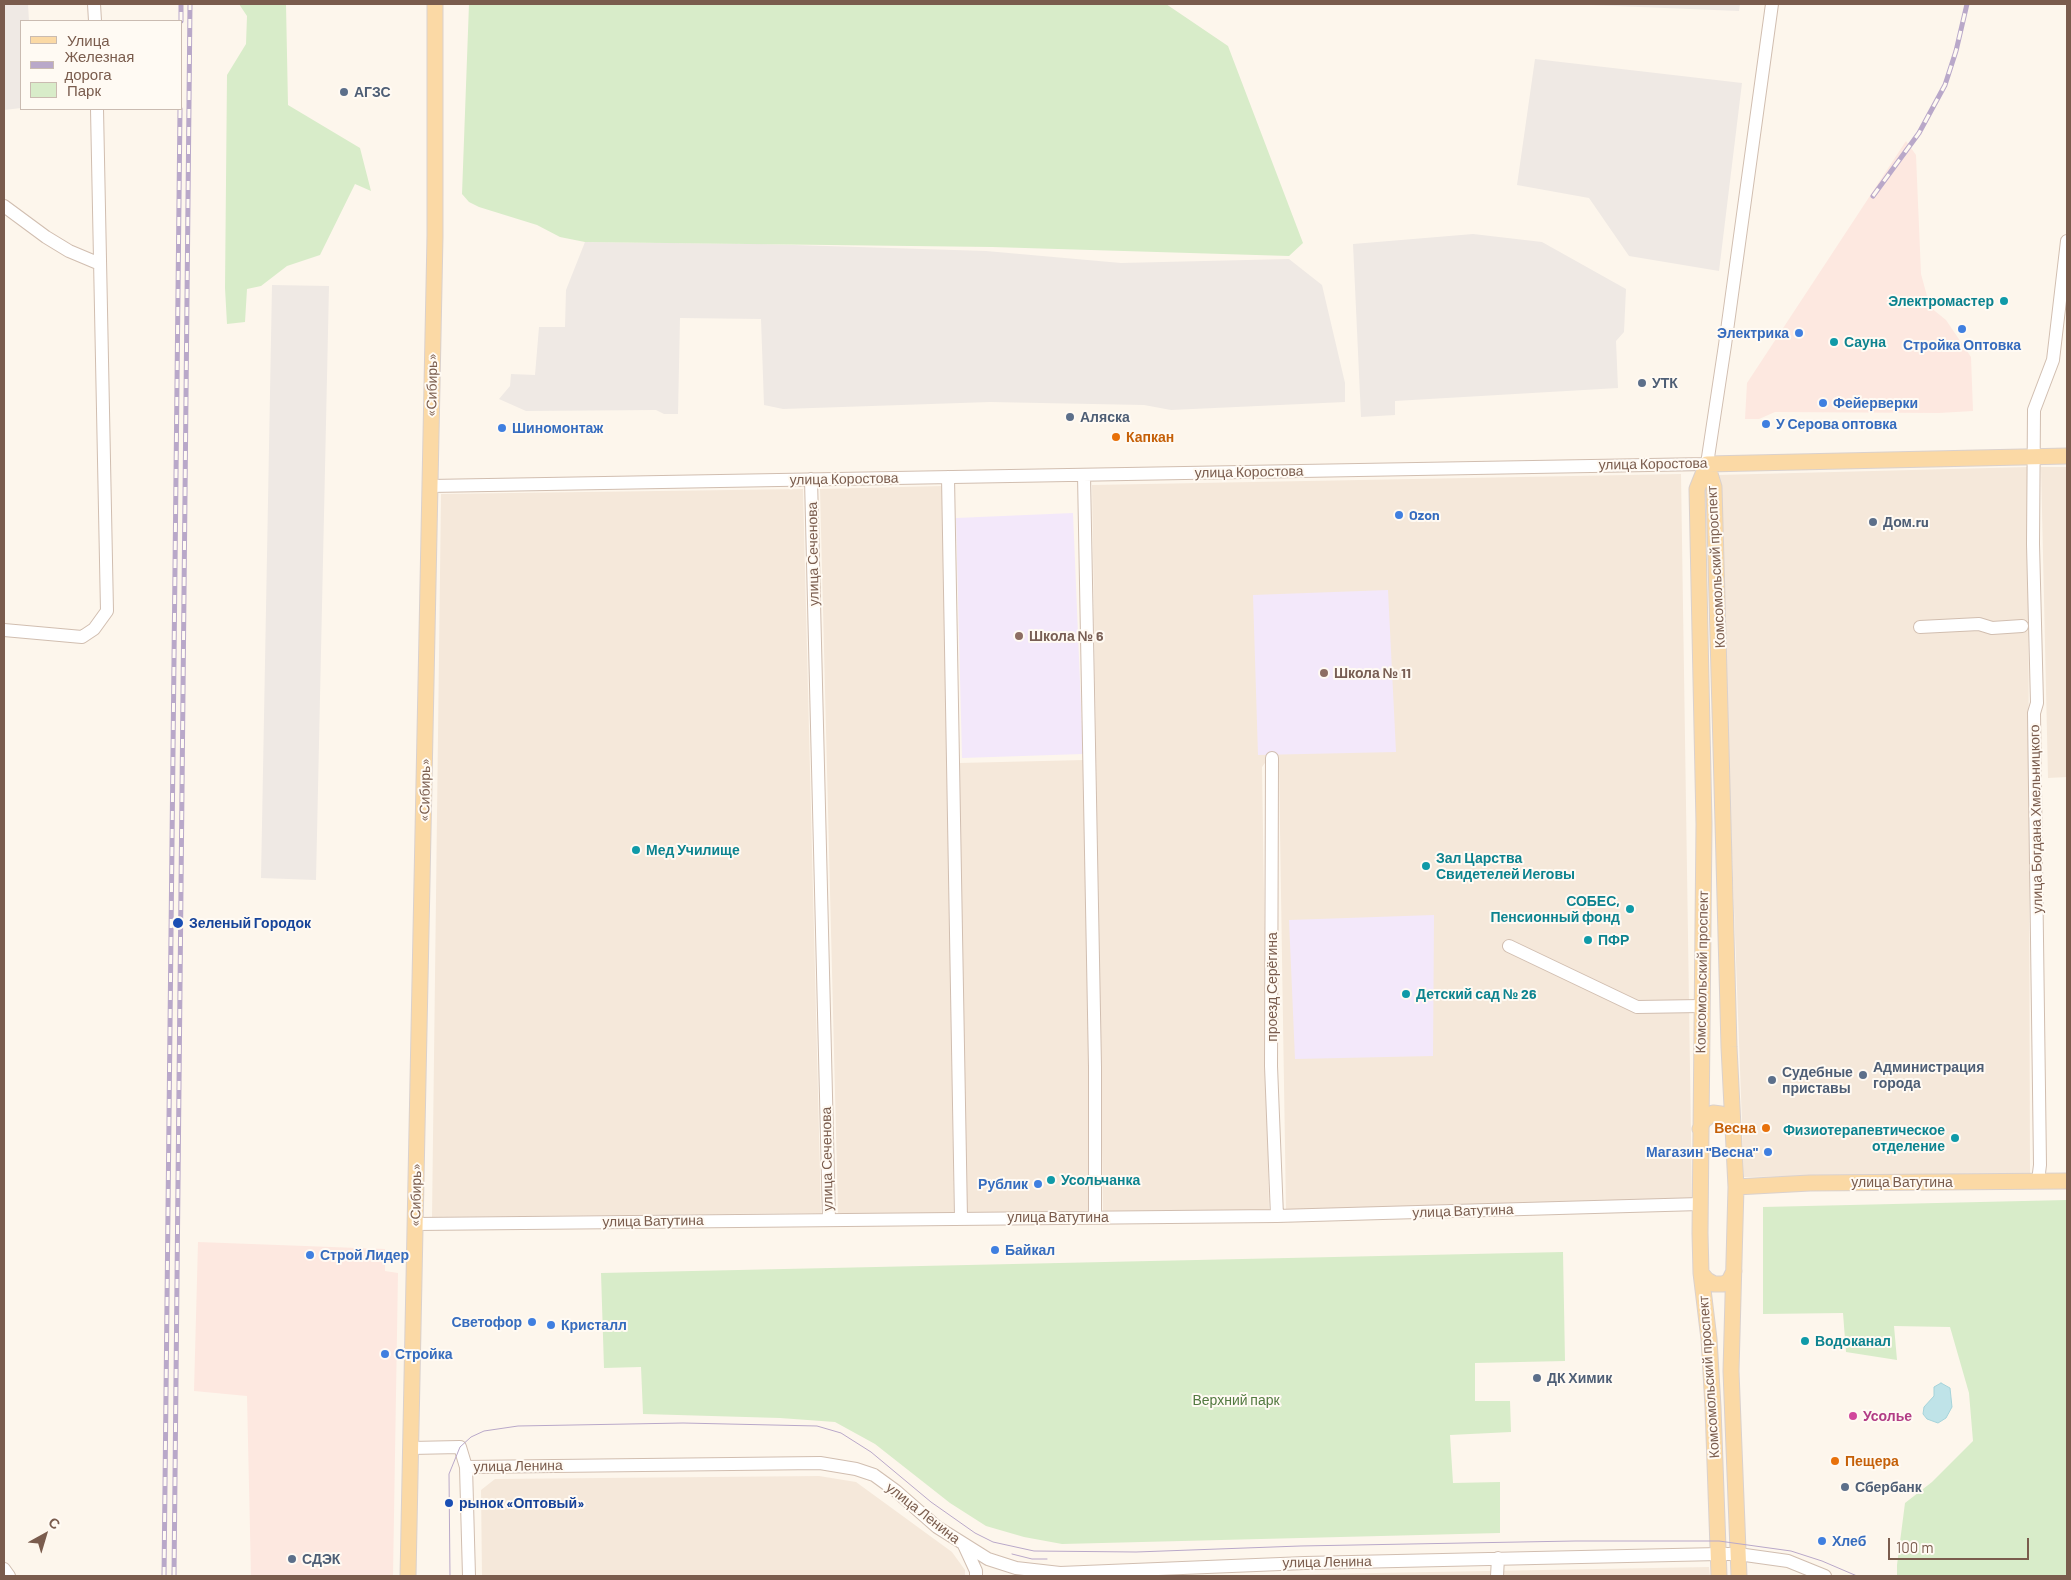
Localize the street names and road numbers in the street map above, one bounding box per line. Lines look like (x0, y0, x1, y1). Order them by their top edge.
street label: «Сибирь» (423, 353, 441, 417)
street label: улица Коростова (1598, 455, 1708, 473)
street label: улица Коростова (1194, 463, 1304, 481)
street label: улица Коростова (789, 470, 899, 488)
street label: Комсомольский проспект (1703, 485, 1729, 649)
street label: улица Сеченова (804, 502, 822, 606)
street label: улица Богдана Хмельницкого (2026, 724, 2046, 914)
street label: «Сибирь» (416, 758, 434, 822)
street label: Комсомольский проспект (1692, 890, 1712, 1054)
street label: проезд Серёгина (1264, 932, 1280, 1042)
street label: улица Сеченова (818, 1107, 836, 1211)
street label: «Сибирь» (407, 1163, 425, 1227)
street label: улица Ватутина (1851, 1174, 1953, 1190)
street label: улица Ватутина (1412, 1201, 1514, 1221)
street label: улица Ватутина (1007, 1209, 1109, 1225)
street label: улица Ватутина (602, 1212, 704, 1230)
street label: Комсомольский проспект (1695, 1295, 1723, 1459)
street label: улица Ленина (473, 1457, 563, 1475)
street label: улица Ленина (883, 1479, 963, 1547)
street label: улица Ленина (1282, 1553, 1372, 1571)

